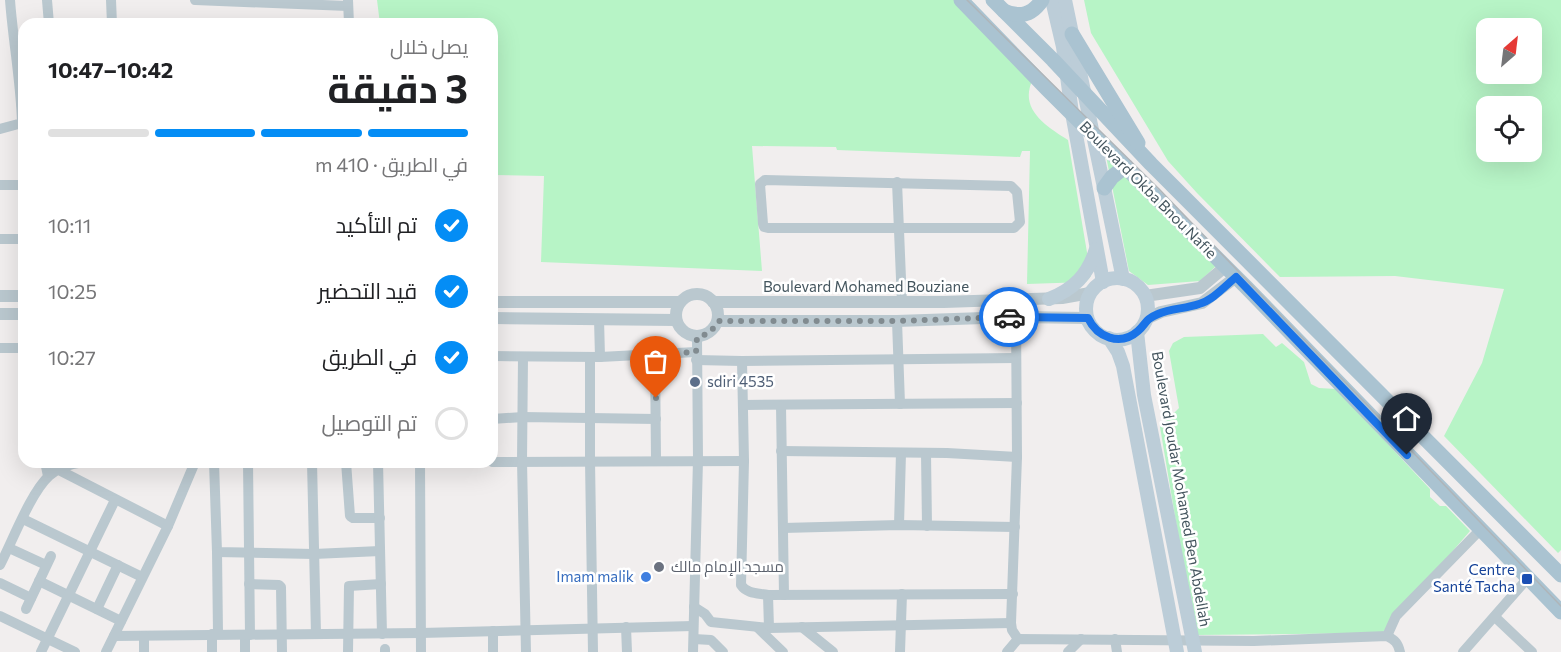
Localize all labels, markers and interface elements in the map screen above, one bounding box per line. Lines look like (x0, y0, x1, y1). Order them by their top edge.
north arrow (1476, 18, 1542, 84)
map controls (1476, 18, 1542, 162)
text: يصل خلال (390, 34, 468, 58)
text: 10:42–10:47 (48, 56, 173, 83)
text: 3 دقيقة (328, 63, 468, 111)
button: locate (1476, 96, 1542, 162)
street label: Boulevard Okba Bnou Nafie (1076, 117, 1221, 262)
text: في الطريق · 410 m (315, 152, 468, 176)
icon: check (435, 209, 468, 242)
text: تم التأكيد (336, 211, 417, 238)
text: 10:11 (48, 213, 91, 237)
icon: check (435, 275, 468, 308)
text: قيد التحضير (318, 277, 417, 304)
street label: Boulevard Mohamed Bouziane (763, 277, 969, 295)
text: 10:25 (48, 279, 97, 303)
courier (979, 287, 1039, 347)
icon: car (993, 301, 1026, 334)
pin (630, 336, 681, 398)
icon: check (435, 341, 468, 374)
text: في الطريق (322, 343, 417, 370)
text: 10:27 (48, 345, 96, 369)
icon: bag (639, 345, 672, 378)
street label: Boulevard Joudar Mohamed Ben Abdellah (1149, 350, 1215, 628)
place label: sdiri 4535 (707, 372, 774, 390)
marker: sdiri 4535 (688, 375, 702, 389)
pin (1381, 393, 1432, 455)
icon: home (1390, 402, 1423, 435)
text: تم التوصيل (321, 409, 417, 436)
place label: مسجد الإمام مالك (671, 557, 784, 577)
marker: مسجد الإمام مالك (652, 560, 666, 574)
place label: Centre Santé Tacha (1433, 560, 1515, 595)
place label: Imam malik (556, 567, 634, 585)
marker: Imam malik (639, 570, 653, 584)
marker: Centre Santé Tacha (1520, 572, 1534, 586)

